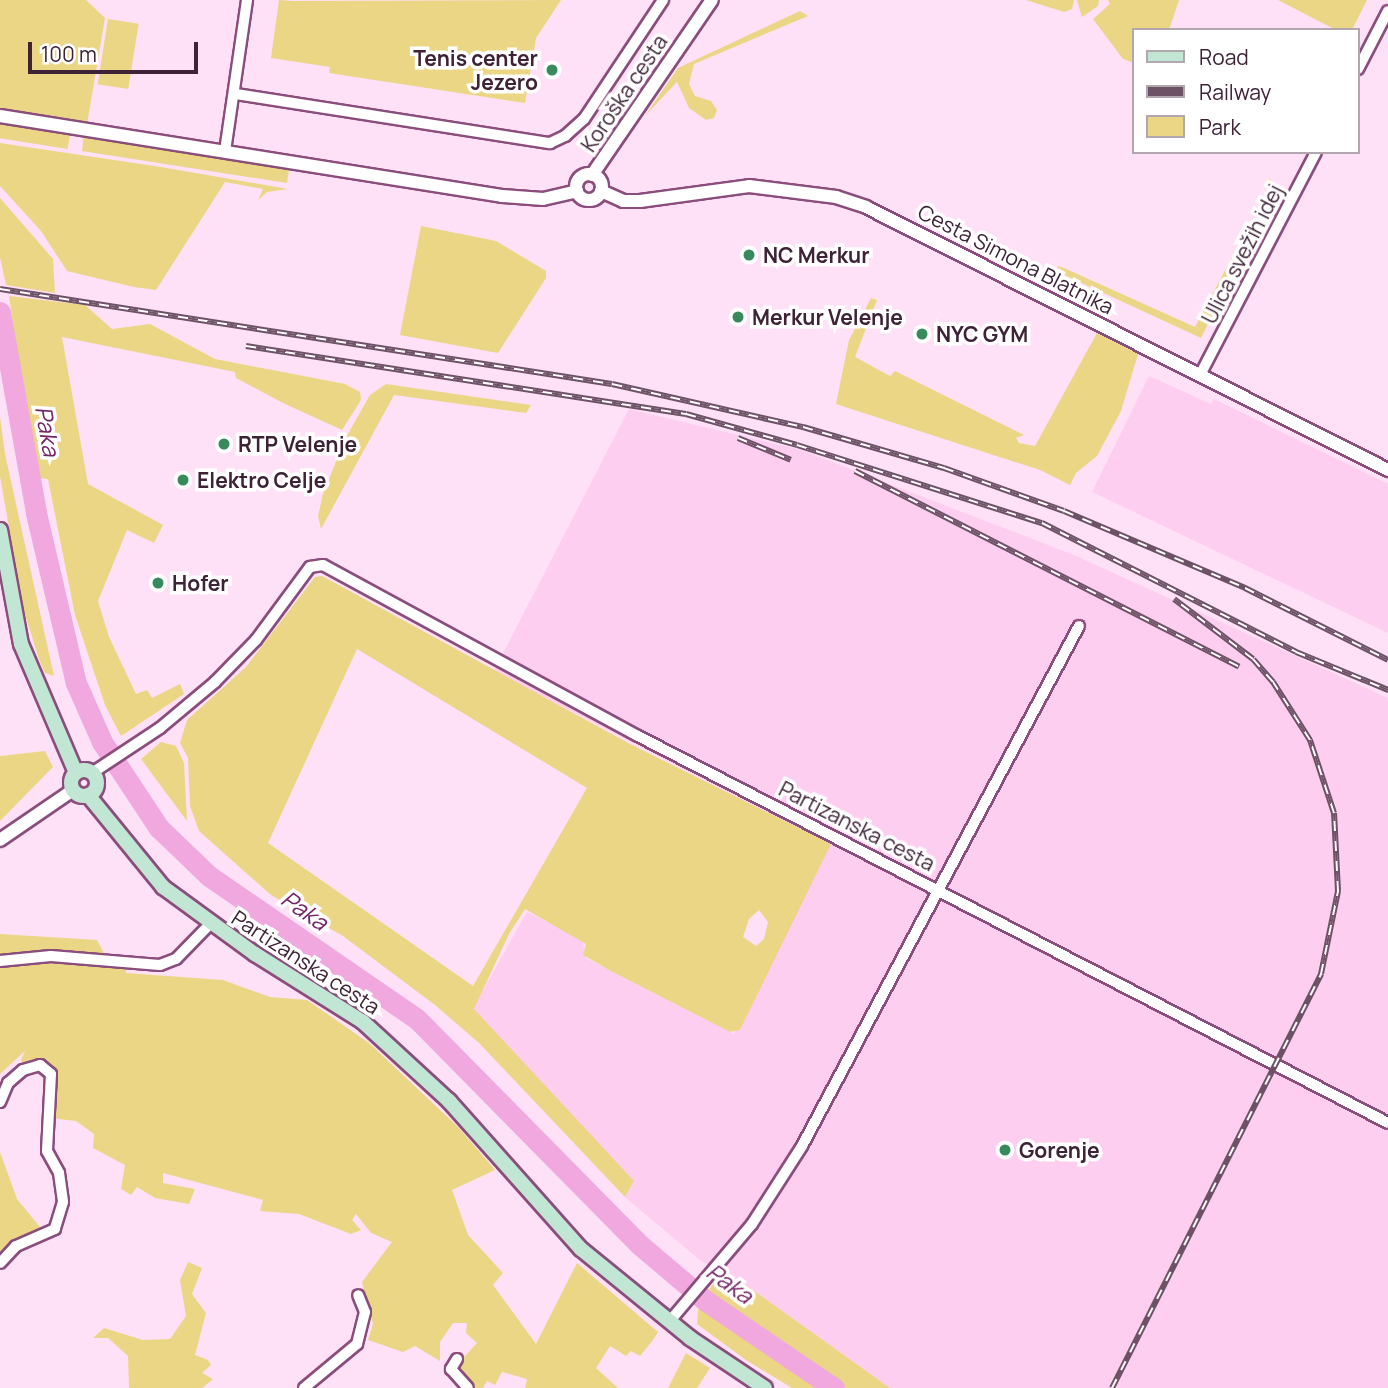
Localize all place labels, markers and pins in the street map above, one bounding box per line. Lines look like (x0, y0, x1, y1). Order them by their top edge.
place label: Tenis center Jezero (413, 45, 538, 95)
marker: Tenis center Jezero (544, 62, 560, 78)
place label: NC Merkur (763, 242, 870, 268)
marker: NC Merkur (741, 247, 757, 263)
place label: Merkur Velenje (752, 304, 903, 330)
marker: Merkur Velenje (730, 309, 746, 325)
place label: NYC GYM (936, 321, 1028, 347)
marker: NYC GYM (914, 326, 930, 342)
place label: RTP Velenje (238, 431, 357, 457)
marker: RTP Velenje (216, 436, 232, 452)
place label: Elektro Celje (197, 467, 326, 493)
marker: Elektro Celje (175, 472, 191, 488)
place label: Hofer (172, 570, 229, 596)
marker: Hofer (150, 575, 166, 591)
place label: Gorenje (1019, 1137, 1100, 1163)
marker: Gorenje (997, 1142, 1013, 1158)

